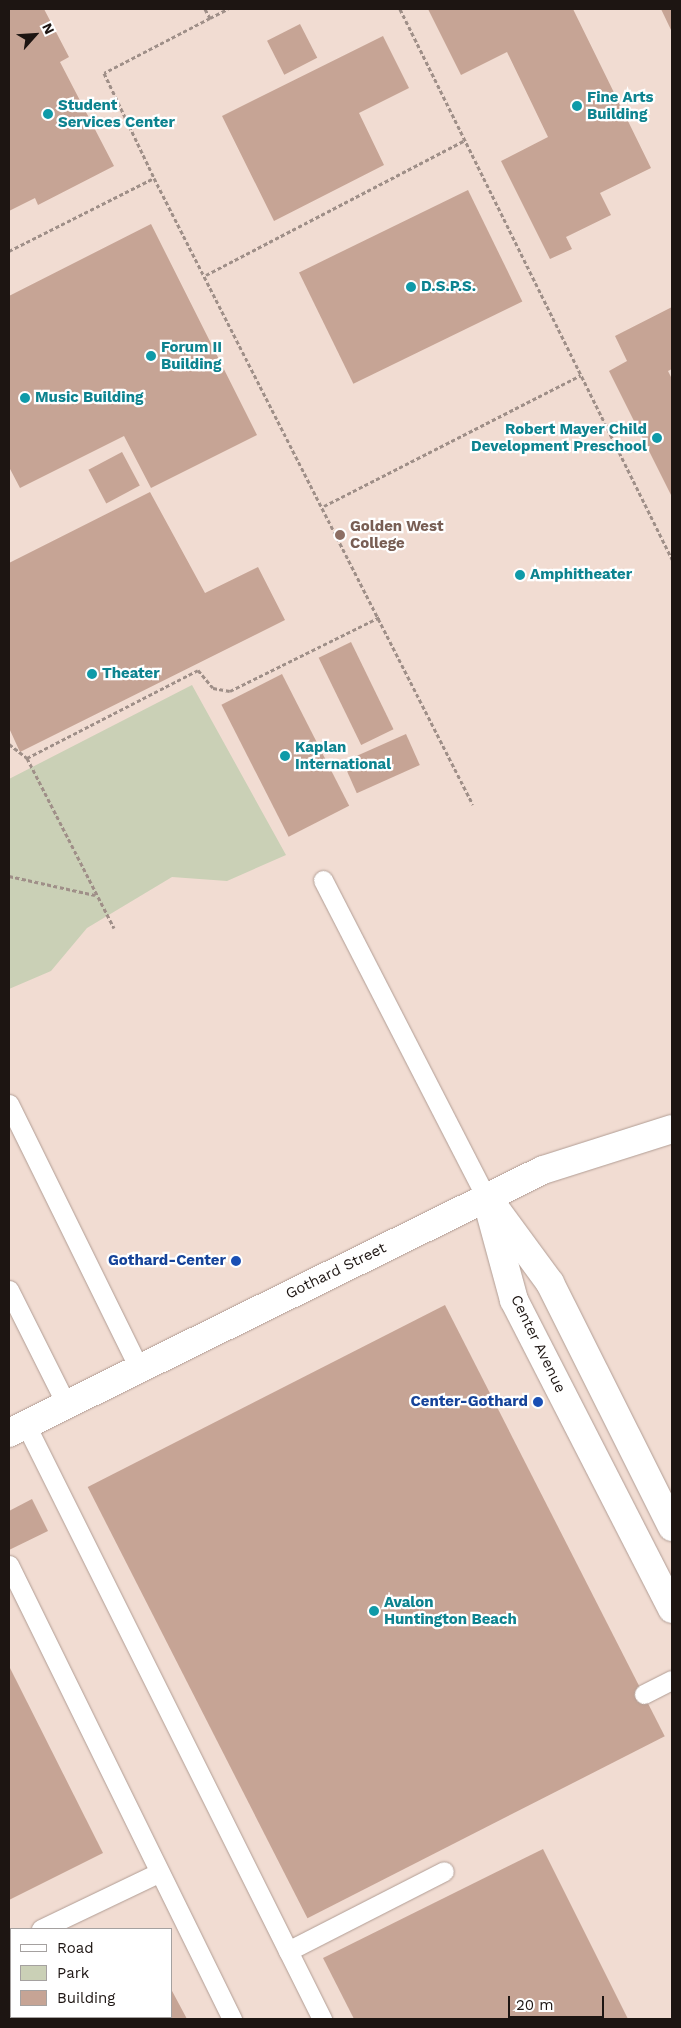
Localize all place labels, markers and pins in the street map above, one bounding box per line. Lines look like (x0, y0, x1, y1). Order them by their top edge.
place label: Fine Arts Building (587, 88, 654, 123)
place label: Student Services Center (58, 96, 175, 131)
marker: Fine Arts Building (571, 100, 583, 112)
marker: Student Services Center (42, 108, 54, 120)
place label: D.S.P.S. (421, 278, 476, 296)
marker: D.S.P.S. (405, 281, 417, 293)
place label: Forum II Building (161, 338, 222, 373)
marker: Forum II Building (145, 350, 157, 362)
place label: Music Building (35, 389, 143, 407)
marker: Music Building (19, 392, 31, 404)
place label: Robert Mayer Child Development Preschool (471, 420, 647, 455)
marker: Robert Mayer Child Development Preschool (651, 432, 663, 444)
place label: Golden West College (350, 517, 444, 552)
marker: Golden West College (334, 529, 346, 541)
place label: Amphitheater (530, 566, 632, 584)
marker: Amphitheater (514, 569, 526, 581)
place label: Theater (102, 665, 160, 683)
marker: Theater (86, 668, 98, 680)
place label: Kaplan International (295, 738, 391, 773)
marker: Kaplan International (279, 750, 291, 762)
place label: Gothard-Center (108, 1252, 226, 1270)
marker: Gothard-Center (230, 1255, 242, 1267)
place label: Center-Gothard (411, 1393, 528, 1411)
marker: Center-Gothard (532, 1396, 544, 1408)
place label: Avalon Huntington Beach (384, 1593, 517, 1628)
marker: Avalon Huntington Beach (368, 1605, 380, 1617)

